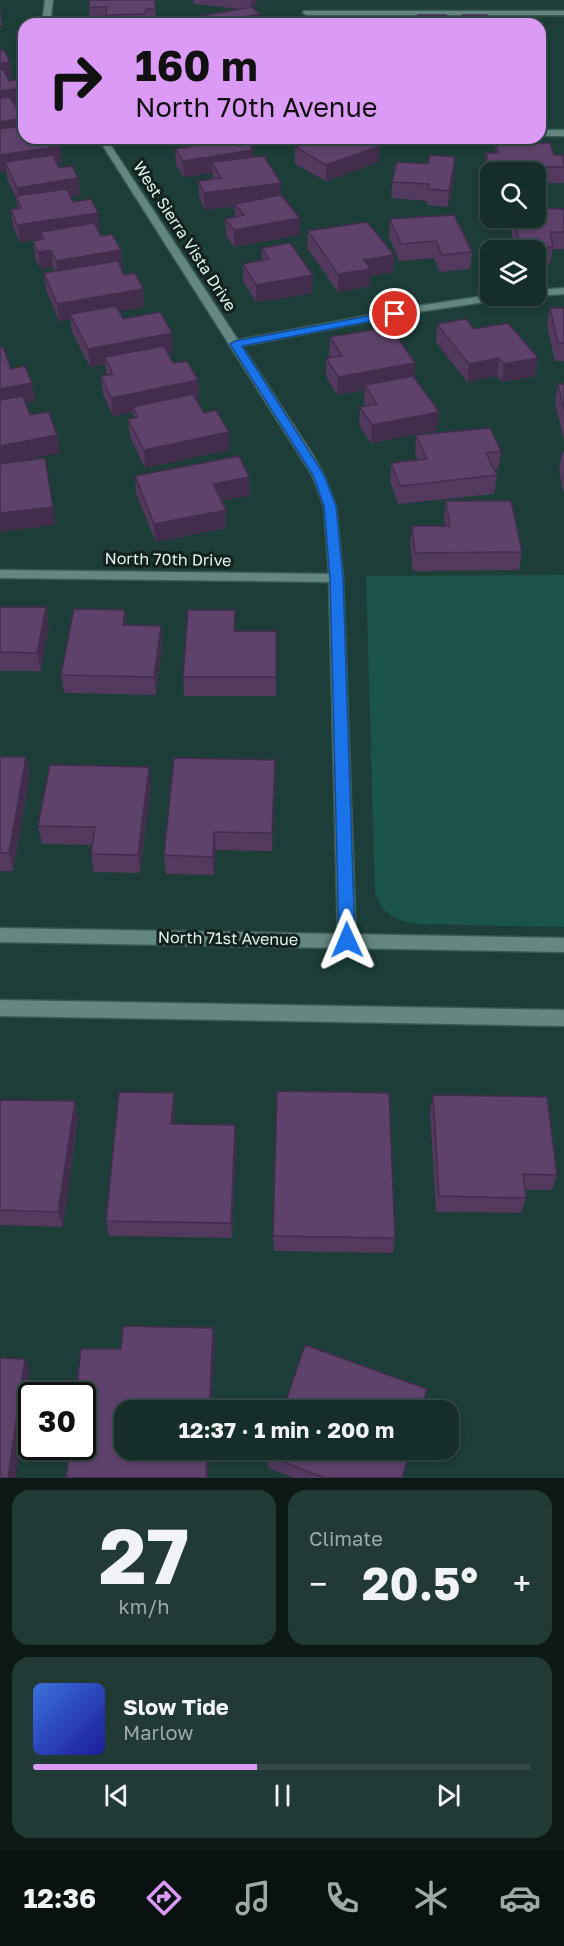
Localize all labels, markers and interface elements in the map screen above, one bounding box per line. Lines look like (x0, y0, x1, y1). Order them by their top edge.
text: 160 m (135, 40, 258, 90)
icon: right (36, 42, 114, 120)
text: North 70th Avenue (135, 91, 377, 123)
street label: West Sierra Vista Drive (129, 157, 241, 315)
map controls (480, 162, 546, 306)
button: search (480, 162, 546, 228)
button: layers (480, 240, 546, 306)
pin (369, 288, 420, 339)
icon: arrive (378, 297, 411, 330)
street label: North 70th Drive (104, 548, 232, 570)
position arrow (315, 908, 379, 972)
street label: North 71st Avenue (158, 927, 298, 949)
speed limit sign: 30 (18, 1382, 96, 1460)
text: 12:37 · 1 min · 200 m (179, 1416, 394, 1443)
text: 27 (99, 1508, 189, 1601)
text: Climate (309, 1526, 383, 1550)
text: 20.5° (362, 1556, 478, 1610)
text: − (309, 1564, 327, 1603)
text: + (513, 1564, 531, 1603)
text: km/h (119, 1594, 169, 1618)
text: Slow Tide (123, 1693, 229, 1720)
text: Marlow (123, 1720, 194, 1744)
icon: previous (100, 1779, 133, 1812)
icon: pause (266, 1779, 299, 1812)
icon: next (432, 1779, 465, 1812)
icon: directions (143, 1877, 185, 1919)
icon: music (232, 1877, 274, 1919)
icon: phone (321, 1877, 363, 1919)
icon: climate (410, 1877, 452, 1919)
icon: car (499, 1877, 541, 1919)
text: 12:36 (23, 1882, 96, 1914)

